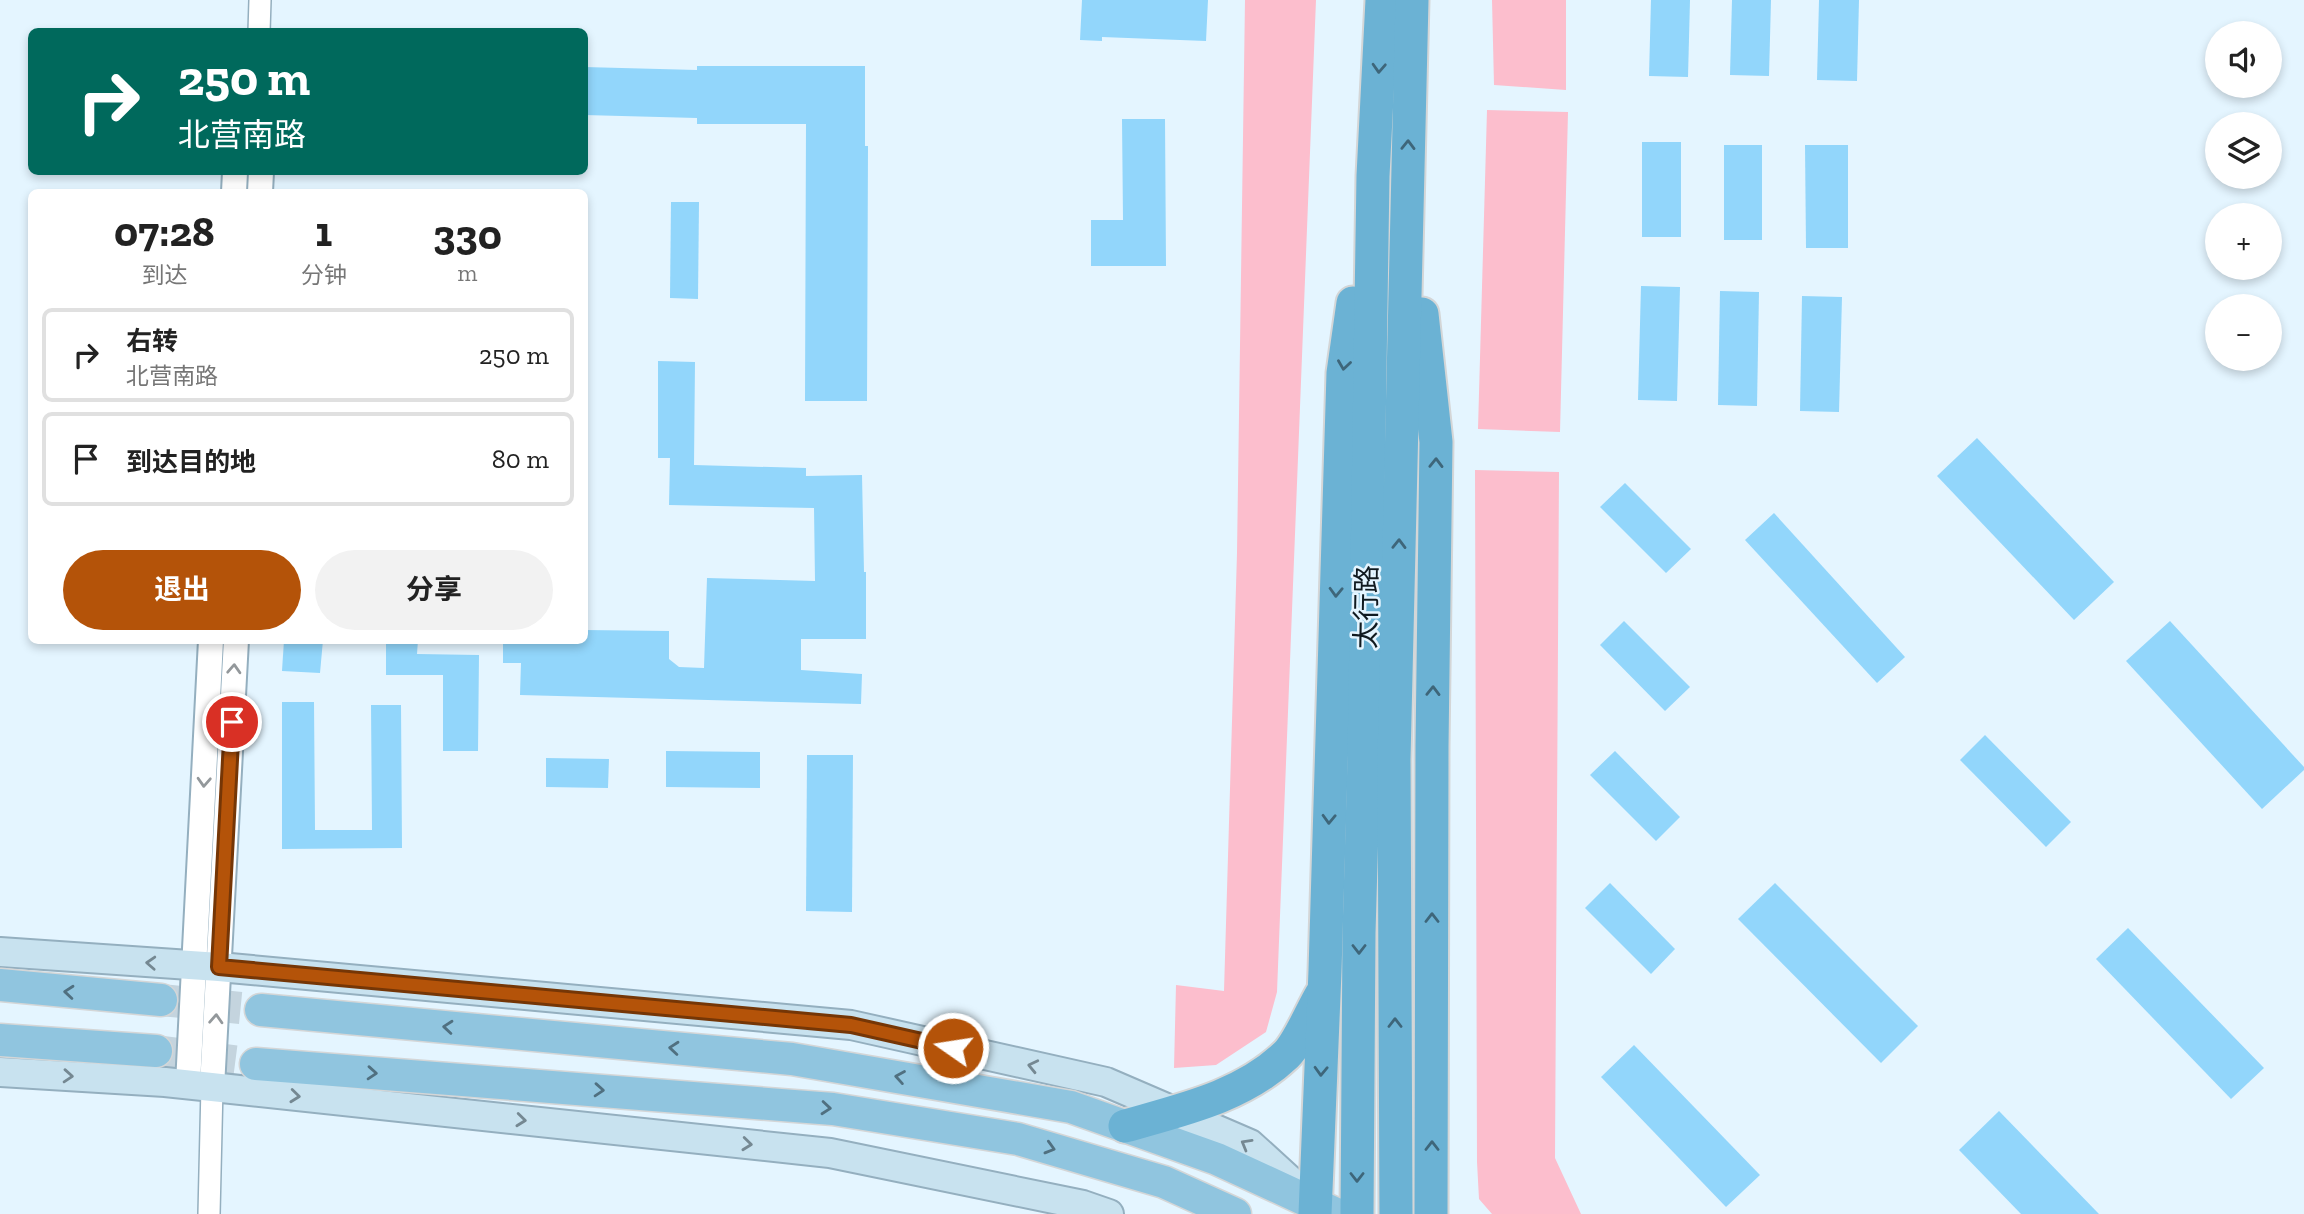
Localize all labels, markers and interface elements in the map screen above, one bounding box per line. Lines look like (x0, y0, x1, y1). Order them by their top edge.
map controls (2205, 21, 2282, 371)
button: sound (2205, 21, 2282, 98)
text: 250 m (178, 49, 310, 108)
icon: right (63, 56, 154, 147)
one-way arrow (1371, 63, 1386, 74)
button: layers (2205, 112, 2282, 189)
text: 北营南路 (178, 116, 306, 154)
one-way arrow (1401, 139, 1416, 150)
button: + (2205, 203, 2282, 280)
text: 07:28 (114, 206, 215, 257)
text: 1 (315, 206, 332, 257)
text: 330 (433, 209, 502, 260)
text: m (457, 259, 477, 287)
text: 到达 (141, 261, 187, 289)
text: 分钟 (301, 261, 347, 289)
button: − (2205, 294, 2282, 371)
text: 右转 (126, 325, 178, 357)
icon: right (67, 336, 105, 374)
text: 250 m (479, 339, 549, 371)
one-way arrow (1337, 359, 1352, 371)
text: 北营南路 (126, 362, 218, 390)
icon: arrive (67, 440, 105, 478)
text: 80 m (492, 443, 549, 475)
text: 到达目的地 (126, 446, 256, 478)
one-way arrow (1428, 458, 1444, 468)
one-way arrow (1392, 538, 1407, 549)
button: 退出 (63, 550, 301, 630)
button: 分享 (315, 550, 553, 630)
street label: 太行路 (1349, 565, 1384, 649)
one-way arrow (1329, 587, 1344, 598)
one-way arrow (227, 663, 242, 674)
one-way arrow (1425, 685, 1441, 696)
pin (202, 692, 262, 752)
icon: arrive (213, 703, 251, 741)
one-way arrow (197, 777, 212, 788)
one-way arrow (1322, 814, 1337, 825)
one-way arrow (1424, 913, 1440, 923)
one-way arrow (1351, 945, 1367, 955)
one-way arrow (146, 956, 157, 971)
one-way arrow (63, 985, 74, 1000)
position arrow (916, 1011, 990, 1085)
one-way arrow (208, 1013, 223, 1024)
one-way arrow (1387, 1018, 1403, 1028)
one-way arrow (442, 1020, 453, 1035)
one-way arrow (668, 1041, 679, 1056)
one-way arrow (1027, 1059, 1039, 1074)
one-way arrow (367, 1065, 378, 1080)
one-way arrow (1313, 1066, 1328, 1077)
one-way arrow (63, 1068, 74, 1083)
one-way arrow (894, 1070, 905, 1085)
one-way arrow (594, 1082, 605, 1097)
one-way arrow (289, 1088, 301, 1103)
one-way arrow (821, 1100, 832, 1115)
one-way arrow (516, 1112, 527, 1127)
one-way arrow (742, 1136, 753, 1151)
one-way arrow (1240, 1139, 1253, 1152)
one-way arrow (1043, 1140, 1055, 1155)
one-way arrow (1424, 1140, 1440, 1151)
one-way arrow (1349, 1172, 1365, 1183)

